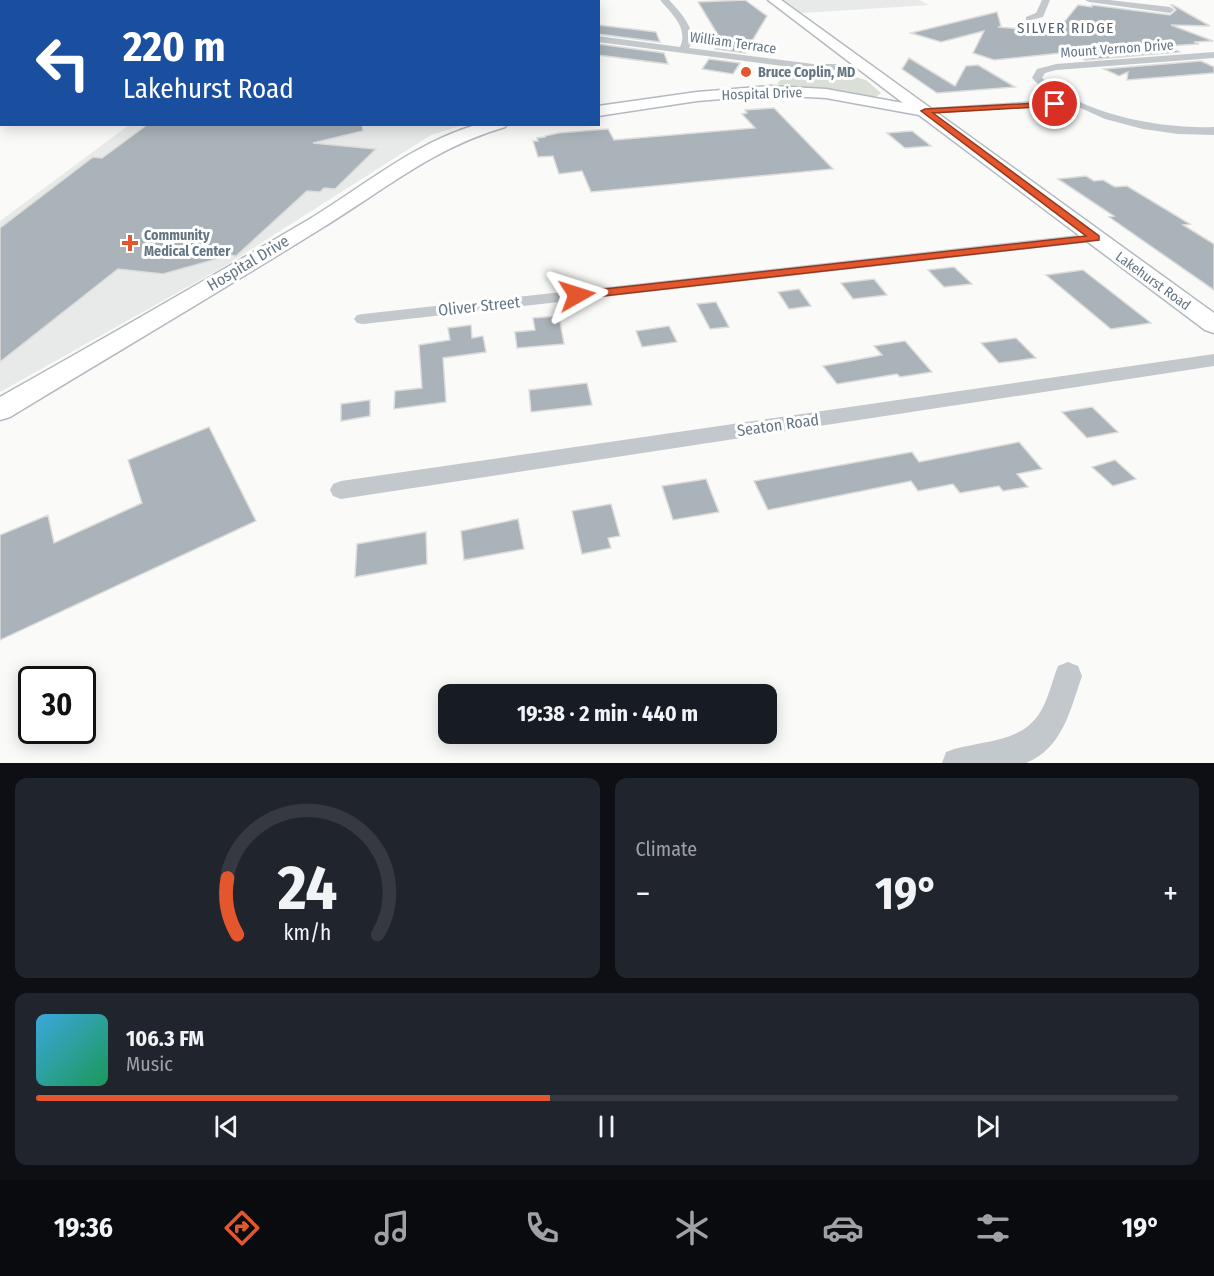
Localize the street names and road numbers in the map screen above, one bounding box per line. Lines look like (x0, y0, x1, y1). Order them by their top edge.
street label: William Terrace (689, 29, 777, 58)
street label: Mount Vernon Drive (1060, 37, 1174, 61)
street label: Hospital Drive (721, 84, 803, 104)
street label: Hospital Drive (204, 231, 292, 295)
street label: Lakehurst Road (1112, 248, 1194, 314)
street label: Oliver Street (437, 292, 522, 320)
street label: Seaton Road (736, 410, 820, 440)

